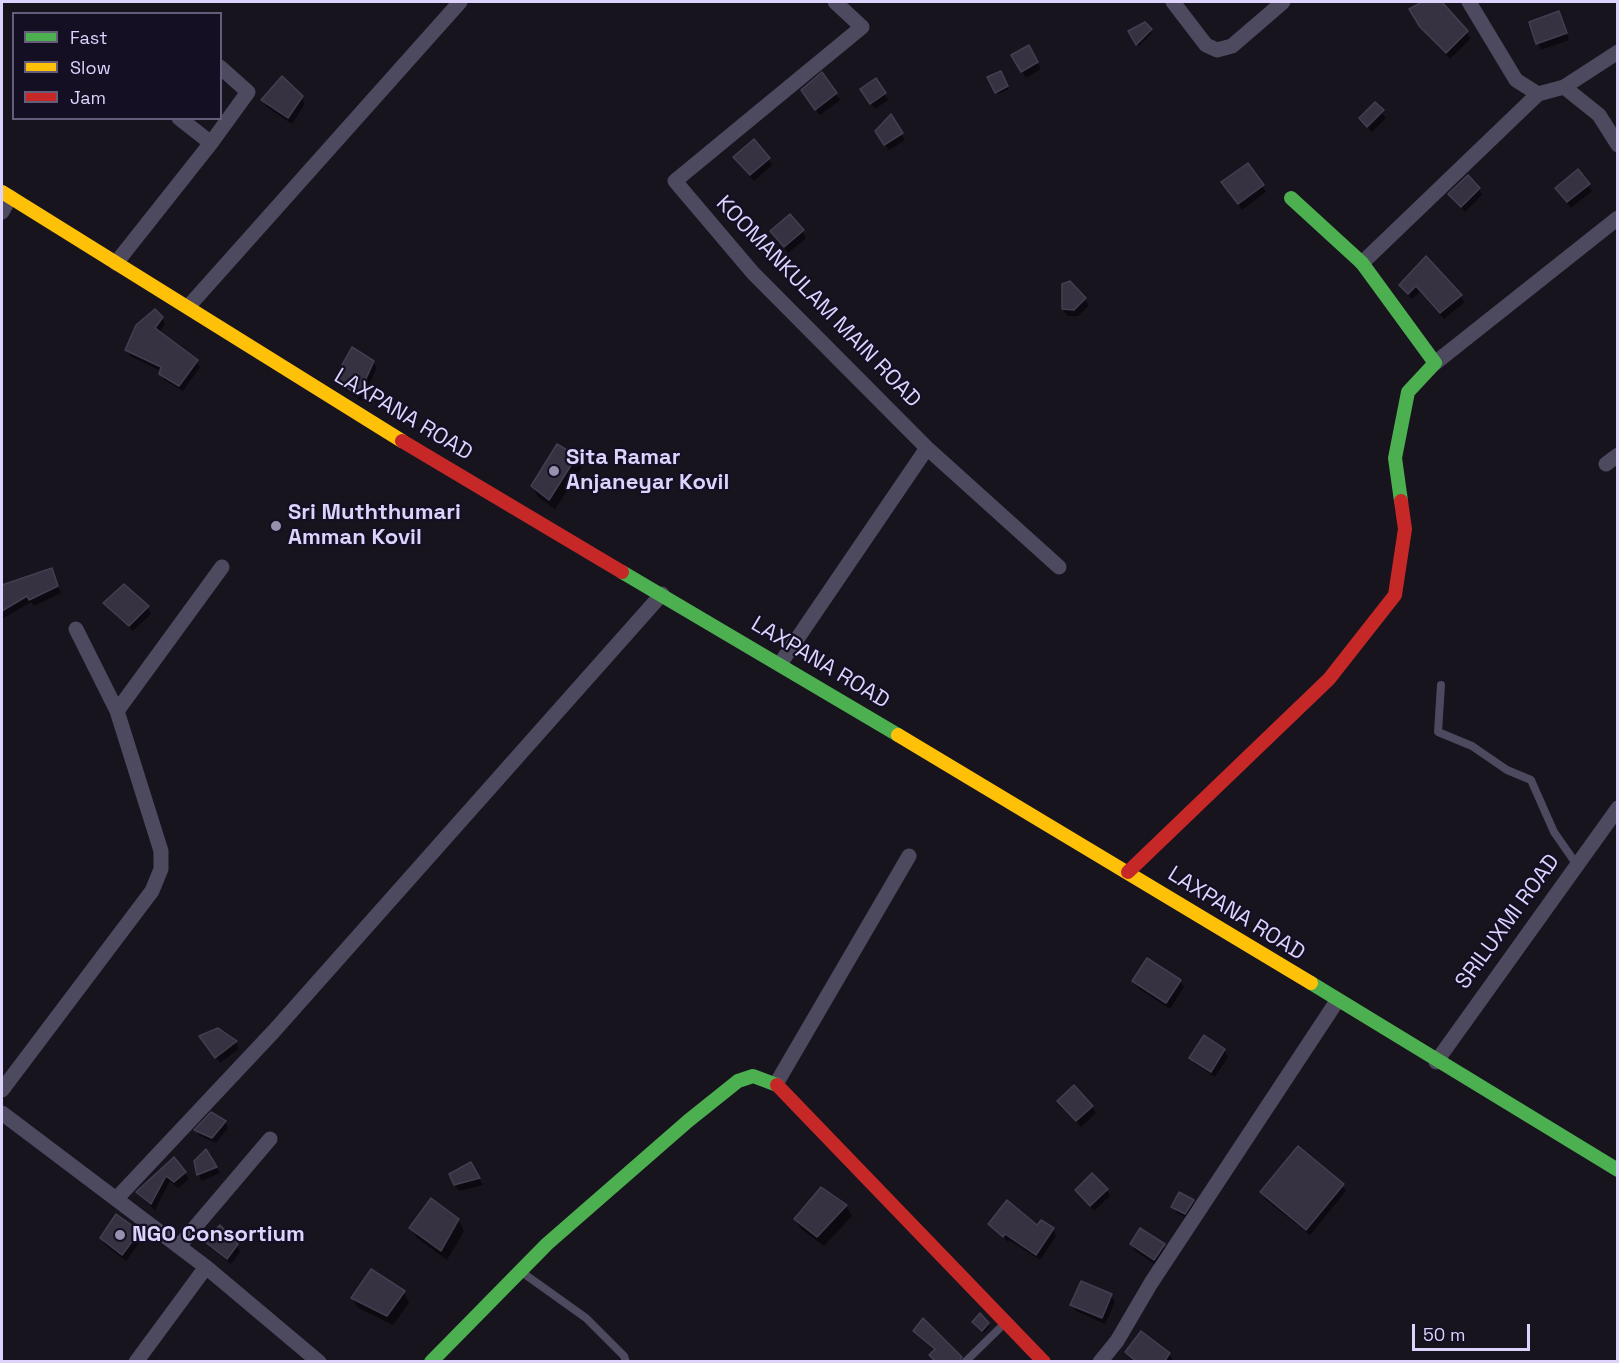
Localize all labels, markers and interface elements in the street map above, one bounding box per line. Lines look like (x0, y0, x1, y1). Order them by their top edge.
legend (12, 12, 222, 120)
text: Fast (70, 26, 107, 49)
text: Slow (70, 56, 111, 79)
text: Jam (70, 86, 106, 109)
street label: KOOMANKULAM MAIN ROAD (710, 191, 926, 413)
street label: LAXPANA ROAD (329, 363, 477, 467)
place label: Sita Ramar Anjaneyar Kovil (566, 445, 729, 496)
marker: Sita Ramar Anjaneyar Kovil (547, 464, 561, 478)
place label: Sri Muththumari Amman Kovil (288, 500, 461, 552)
marker: Sri Muththumari Amman Kovil (269, 519, 283, 533)
street label: LAXPANA ROAD (746, 611, 894, 715)
street label: SRILUXMI ROAD (1450, 850, 1566, 994)
street label: LAXPANA ROAD (1163, 861, 1309, 967)
place label: NGO Consortium (132, 1222, 305, 1248)
marker: NGO Consortium (113, 1228, 127, 1242)
scale bar (1415, 1312, 1534, 1350)
text: 50 m (1423, 1323, 1465, 1346)

